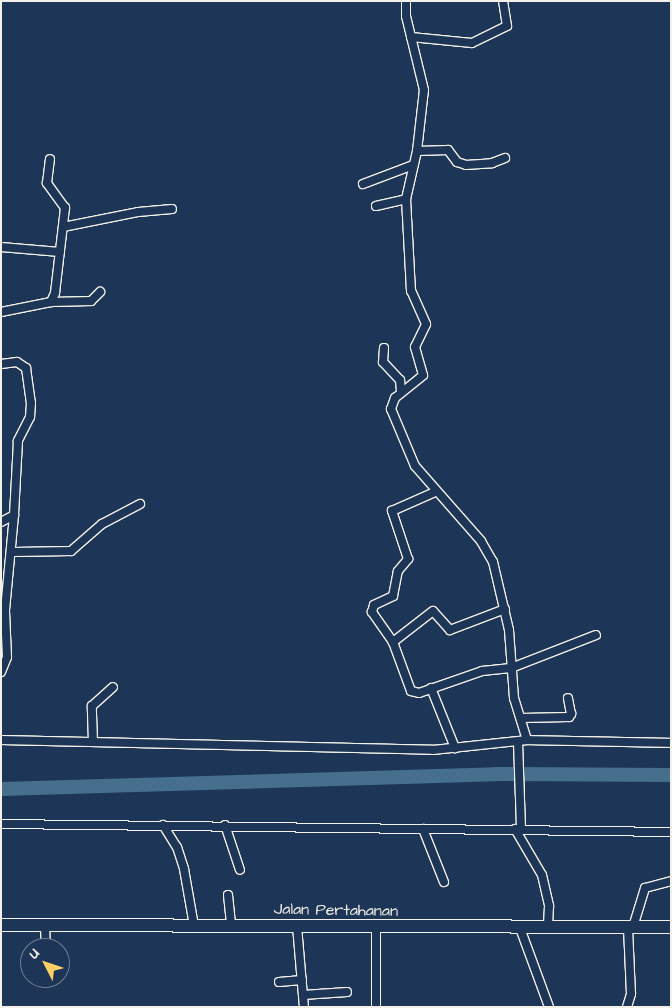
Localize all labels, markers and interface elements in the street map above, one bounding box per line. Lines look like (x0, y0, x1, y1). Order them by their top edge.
street label: Jalan Pertahanan (274, 899, 398, 921)
north arrow (20, 938, 70, 988)
text: U (24, 944, 45, 963)

